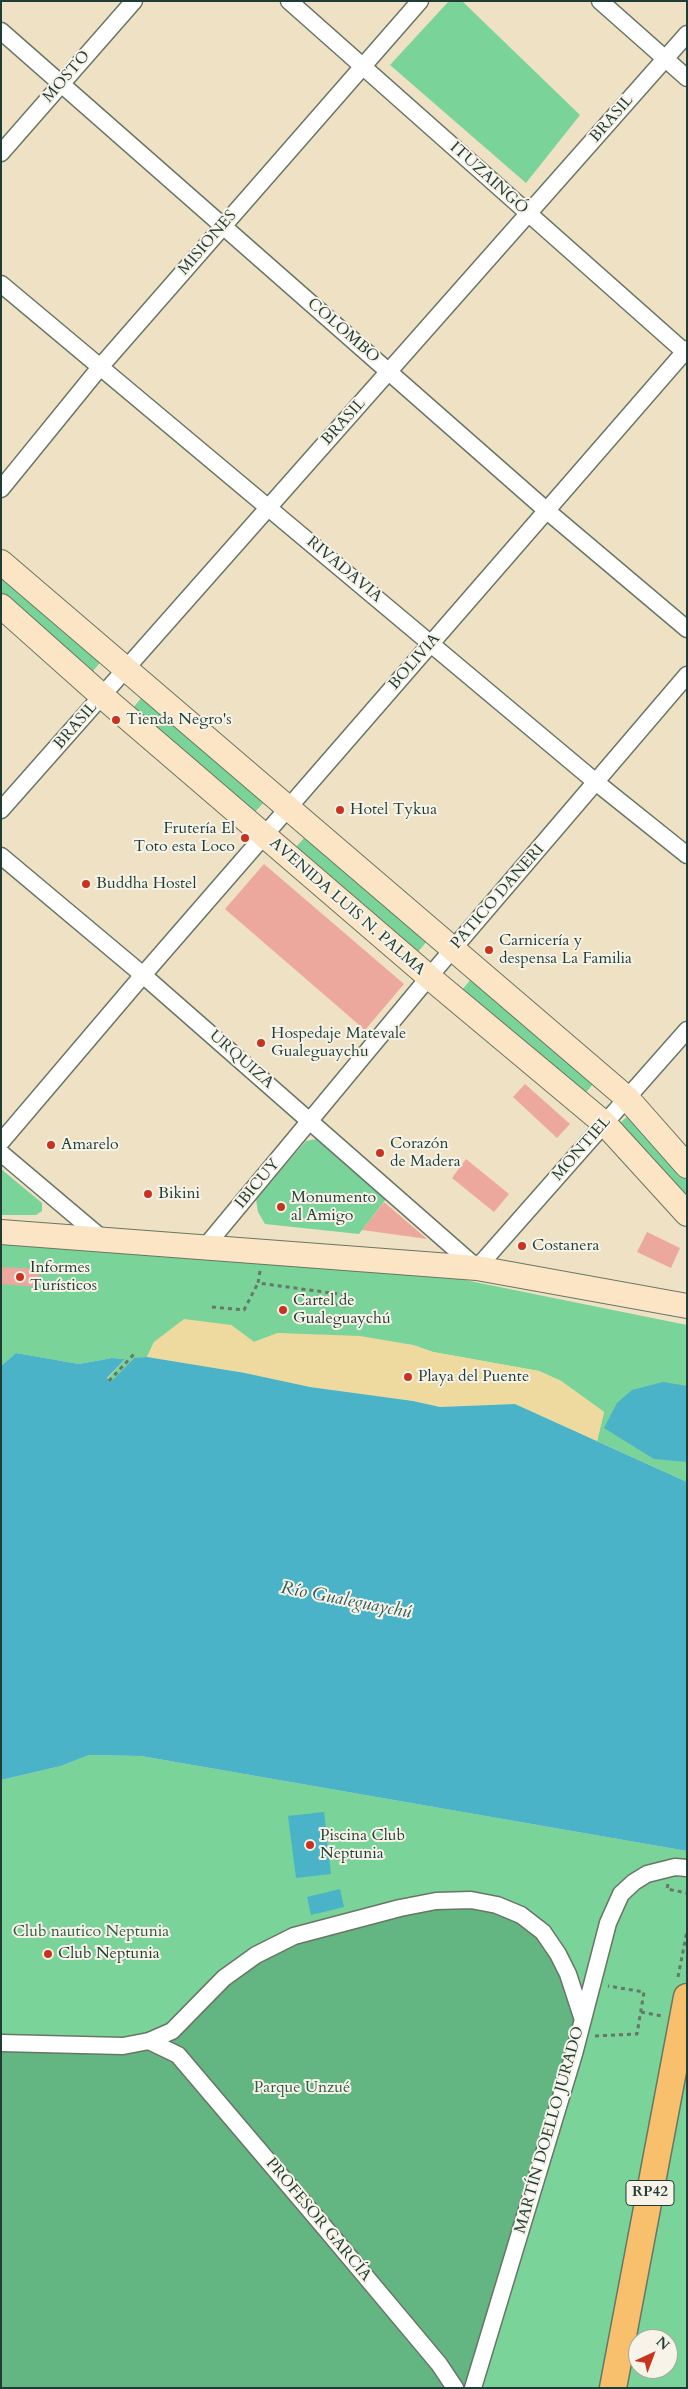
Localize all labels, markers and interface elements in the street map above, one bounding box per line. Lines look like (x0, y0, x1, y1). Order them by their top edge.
street label: MOSTO (39, 47, 95, 107)
street label: BRASIL (586, 91, 638, 147)
street label: ITUZAINGÓ (445, 138, 531, 218)
street label: MISIONES (175, 207, 241, 279)
street label: COLOMBO (303, 294, 383, 368)
street label: BRASIL (318, 395, 370, 449)
street label: RIVADAVIA (302, 533, 386, 607)
street label: BOLIVIA (385, 630, 445, 694)
street label: BRASIL (50, 698, 102, 754)
place label: Tienda Negro's (126, 710, 232, 730)
marker: Tienda Negro's (110, 714, 122, 726)
place label: Hotel Tykua (350, 800, 437, 820)
marker: Hotel Tykua (334, 804, 346, 816)
place label: Frutería El Toto esta Loco (133, 819, 235, 857)
marker: Frutería El Toto esta Loco (239, 832, 251, 844)
street label: AVENIDA LUIS N. PALMA (265, 834, 429, 980)
street label: PATICO DANERI (447, 841, 549, 953)
place label: Buddha Hostel (96, 874, 196, 894)
marker: Buddha Hostel (80, 878, 92, 890)
place label: Carnicería y despensa La Familia (499, 931, 632, 969)
marker: Carnicería y despensa La Familia (483, 944, 495, 956)
place label: Hospedaje Matevale Gualeguaychu (271, 1024, 406, 1062)
street label: URQUIZA (205, 1027, 277, 1093)
marker: Hospedaje Matevale Gualeguaychu (255, 1037, 267, 1049)
street label: MONTIEL (549, 1113, 615, 1185)
place label: Corazón de Madera (390, 1134, 461, 1172)
place label: Amarelo (61, 1135, 119, 1155)
marker: Amarelo (45, 1139, 57, 1151)
marker: Corazón de Madera (374, 1147, 386, 1159)
street label: IBICUY (232, 1155, 284, 1213)
place label: Bikini (158, 1184, 200, 1204)
marker: Bikini (142, 1188, 154, 1200)
place label: Monumento al Amigo (291, 1188, 376, 1226)
marker: Monumento al Amigo (275, 1201, 287, 1213)
place label: Costanera (532, 1236, 599, 1256)
marker: Costanera (516, 1240, 528, 1252)
place label: Informes Turísticos (30, 1258, 97, 1296)
marker: Informes Turísticos (14, 1271, 26, 1283)
place label: Cartel de Gualeguaychú (293, 1291, 391, 1329)
marker: Cartel de Gualeguaychú (277, 1304, 289, 1316)
place label: Playa del Puente (418, 1367, 529, 1387)
marker: Playa del Puente (402, 1371, 414, 1383)
water label: Río Gualeguaychú (279, 1578, 413, 1624)
place label: Piscina Club Neptunia (320, 1826, 405, 1864)
marker: Piscina Club Neptunia (304, 1839, 316, 1851)
park label: Club nautico Neptunia (13, 1922, 169, 1942)
place label: Club Neptunia (58, 1944, 160, 1964)
marker: Club Neptunia (42, 1948, 54, 1960)
street label: MARTÍN DOELLO JURADO (511, 2024, 589, 2236)
park label: Parque Unzué (254, 2078, 350, 2098)
street label: PROFESOR GARCÍA (261, 2155, 375, 2285)
road number: RP42 (626, 2180, 674, 2206)
north arrow (628, 2329, 678, 2379)
text: N (652, 2332, 674, 2354)

